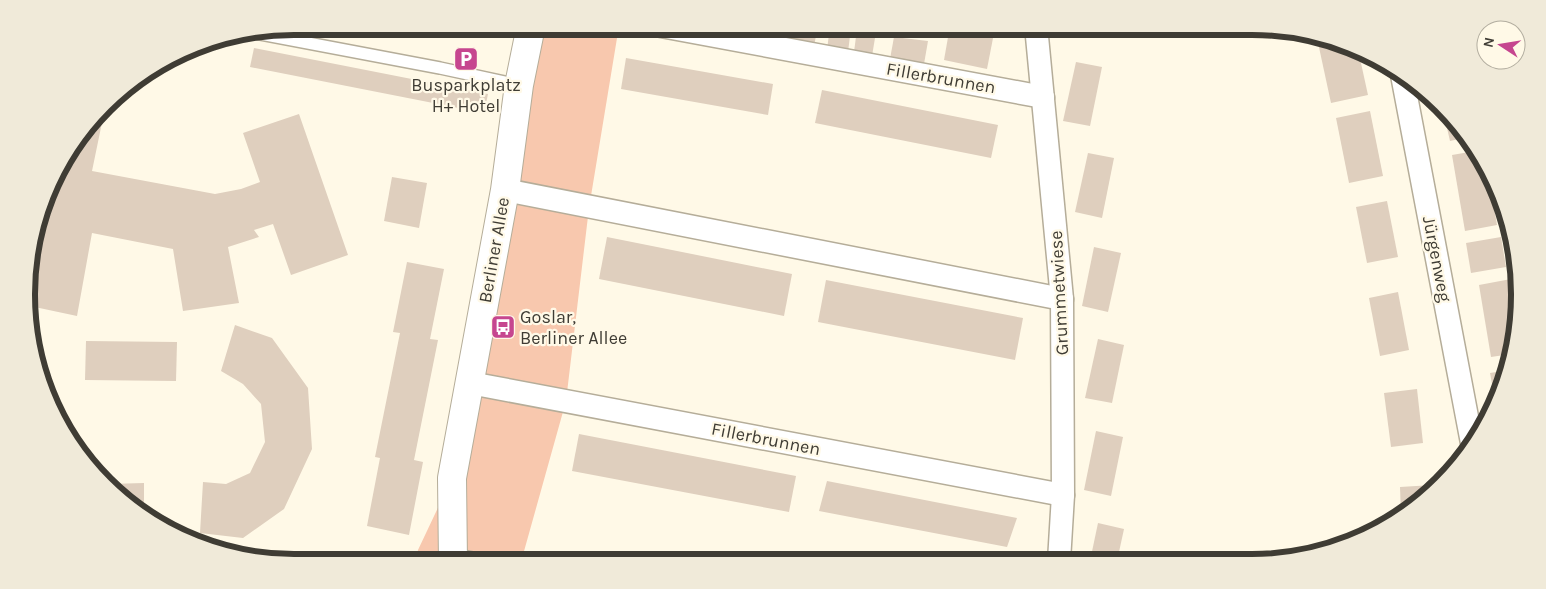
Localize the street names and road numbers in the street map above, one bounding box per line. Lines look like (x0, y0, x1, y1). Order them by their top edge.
street label: Fillerbrunnen (885, 58, 997, 98)
street label: Berliner Allee (474, 195, 514, 305)
street label: Jürgenweg (1418, 214, 1456, 304)
street label: Grummetwiese (1045, 230, 1073, 356)
street label: Fillerbrunnen (710, 418, 822, 460)

